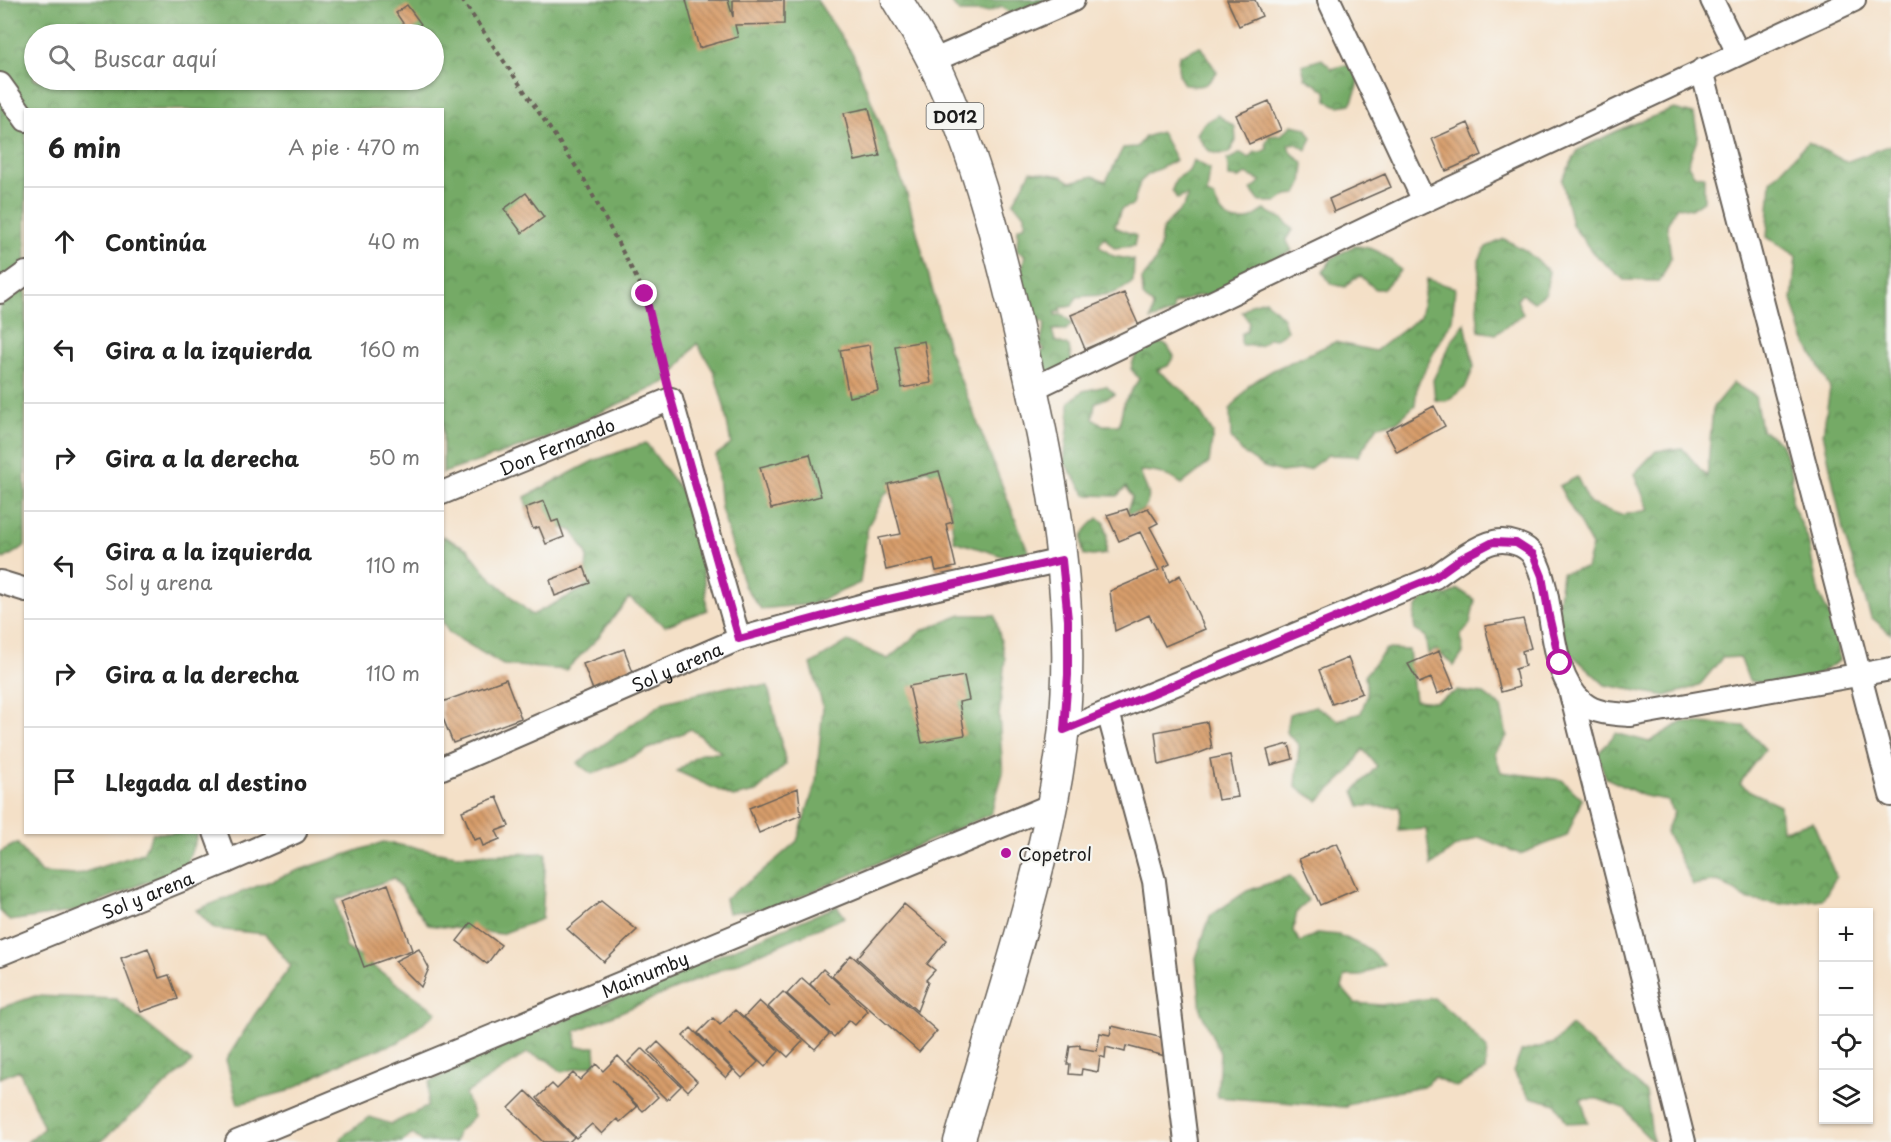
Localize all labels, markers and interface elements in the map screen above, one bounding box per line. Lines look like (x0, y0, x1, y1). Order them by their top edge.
search box (24, 24, 444, 90)
icon: search (45, 41, 78, 74)
text: Buscar aquí (93, 41, 217, 74)
road number: D012 (926, 103, 984, 129)
text: 6 min (48, 128, 121, 167)
text: A pie · 470 m (288, 132, 420, 162)
icon: ahead (48, 225, 81, 258)
text: Continúa (105, 225, 207, 258)
text: 40 m (368, 226, 420, 256)
route end (631, 280, 657, 306)
icon: left (48, 333, 81, 366)
text: Gira a la izquierda (105, 333, 312, 366)
text: 160 m (360, 334, 420, 364)
street label: Don Fernando (495, 410, 619, 482)
icon: right (48, 441, 81, 474)
text: Gira a la derecha (105, 441, 299, 474)
text: 50 m (368, 442, 420, 472)
text: Gira a la izquierda (105, 534, 312, 567)
icon: left (48, 549, 81, 582)
text: 110 m (366, 550, 420, 580)
text: Sol y arena (105, 567, 212, 597)
street label: Sol y arena (627, 634, 727, 698)
route start (1546, 649, 1572, 675)
icon: right (48, 657, 81, 690)
text: Gira a la derecha (105, 657, 299, 690)
text: 110 m (366, 658, 420, 688)
icon: arrive (48, 765, 81, 798)
text: Llegada al destino (105, 765, 307, 798)
place label: Copetrol (1018, 840, 1092, 867)
marker: Copetrol (999, 846, 1013, 860)
street label: Sol y arena (97, 863, 198, 925)
map controls (1819, 908, 1873, 1124)
button: + (1819, 908, 1873, 962)
street label: Mainumby (597, 943, 692, 1004)
button: − (1819, 962, 1873, 1016)
button: locate (1819, 1016, 1873, 1070)
button: layers (1819, 1070, 1873, 1124)

